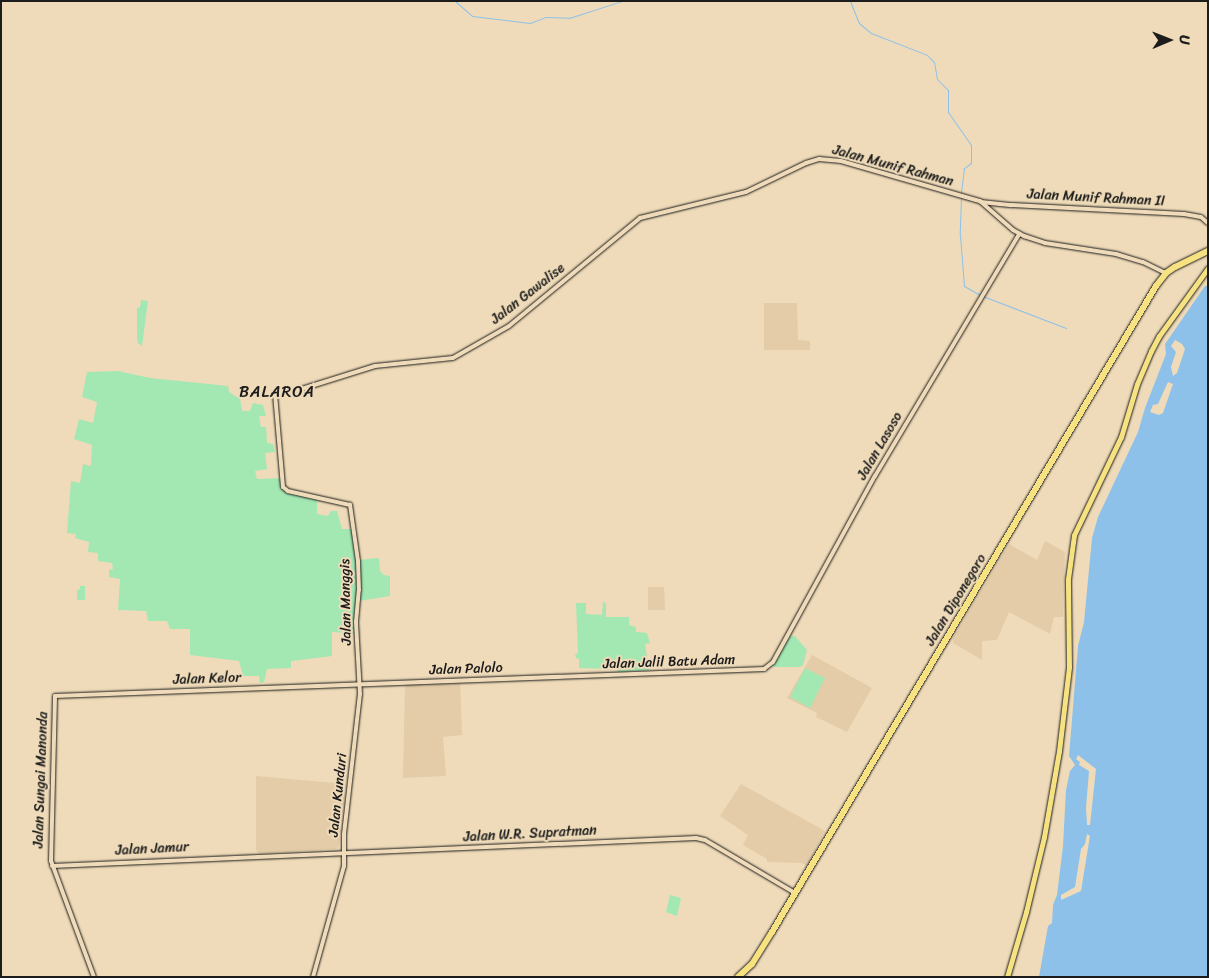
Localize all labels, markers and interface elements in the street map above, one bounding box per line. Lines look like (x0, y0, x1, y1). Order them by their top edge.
north arrow (1144, 15, 1194, 65)
text: U (1172, 35, 1197, 45)
street label: Jalan Munif Rahman (831, 142, 955, 190)
street label: Jalan Munif Rahman II (1027, 186, 1165, 210)
street label: Jalan Gawalise (488, 260, 568, 328)
district label: BALAROA (238, 382, 316, 402)
street label: Jalan Lasoso (854, 409, 906, 483)
street label: Jalan Diponegoro (922, 551, 990, 649)
street label: Jalan Manggis (337, 559, 355, 645)
street label: Jalan Jalil Batu Adam (603, 651, 735, 673)
street label: Jalan Palolo (429, 659, 503, 679)
street label: Jalan Kelor (173, 669, 241, 689)
street label: Jalan Sungai Manonda (30, 712, 52, 848)
street label: Jalan Kunduri (325, 752, 351, 838)
street label: Jalan W.R. Supratman (463, 822, 597, 846)
street label: Jalan Jamur (115, 839, 189, 859)

